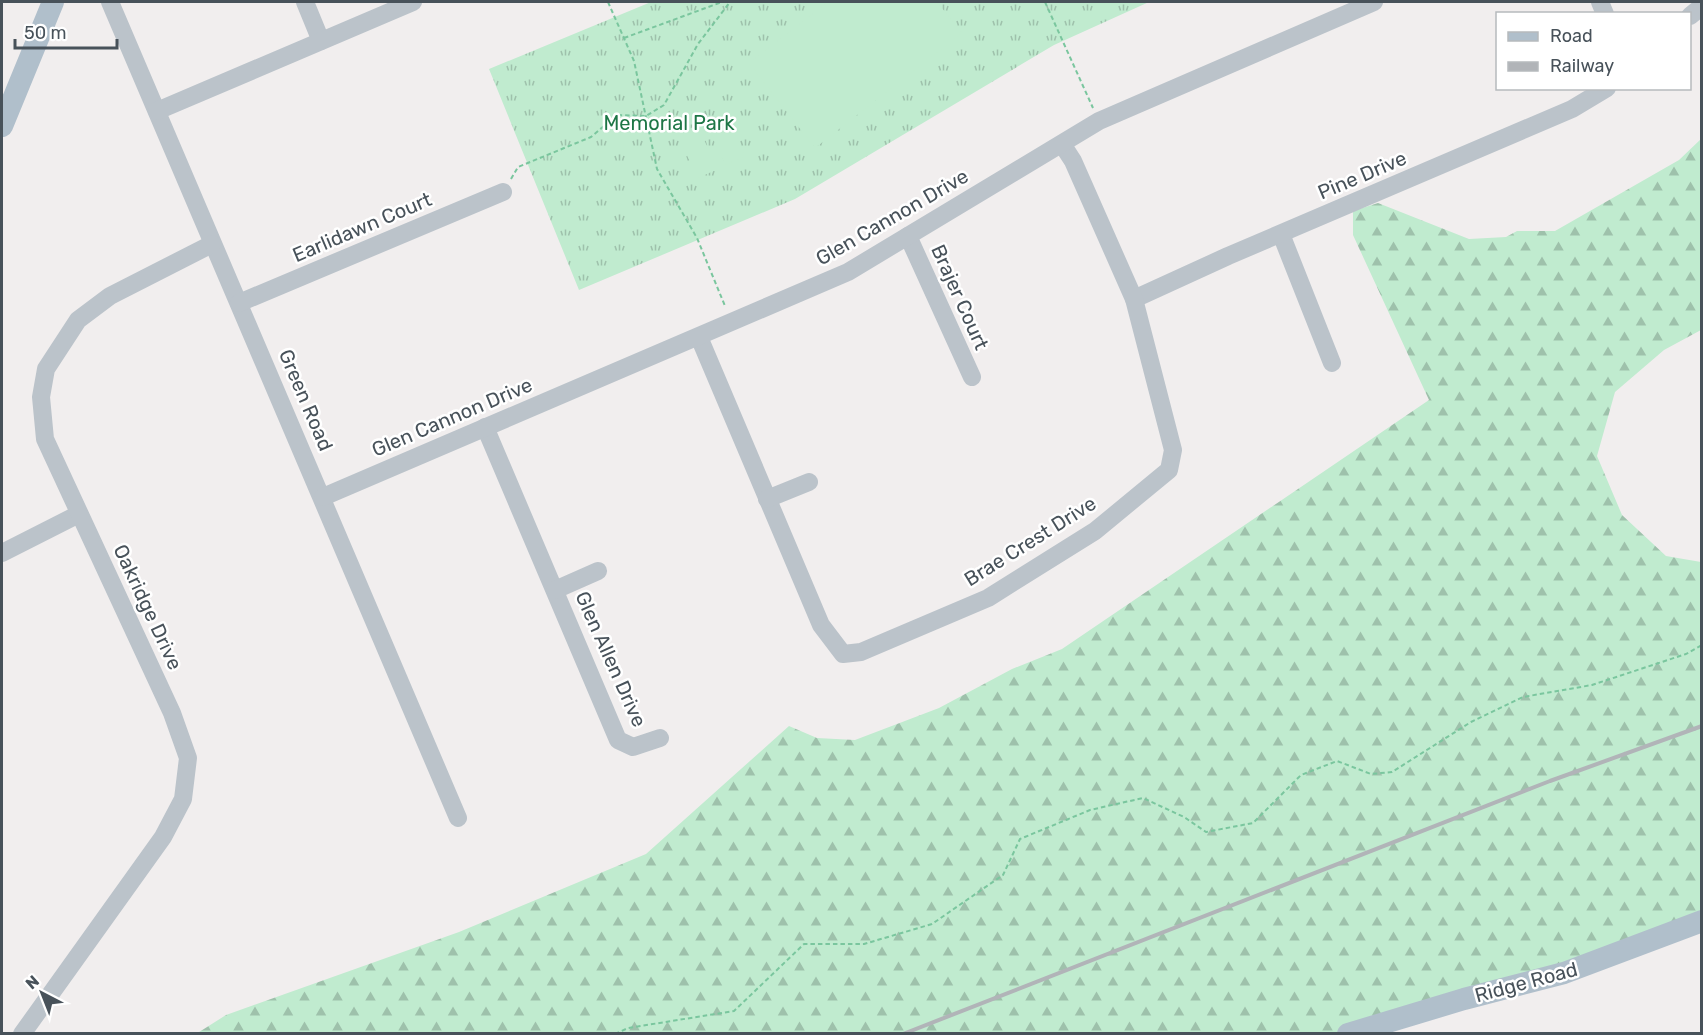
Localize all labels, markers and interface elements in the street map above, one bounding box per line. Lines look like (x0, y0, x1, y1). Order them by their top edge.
scale bar (15, 12, 117, 50)
legend (1496, 12, 1691, 90)
text: 50 m (24, 22, 67, 44)
text: Road (1550, 25, 1593, 47)
text: Railway (1550, 55, 1614, 77)
park label: Memorial Park (603, 111, 735, 135)
street label: Pine Drive (1314, 146, 1410, 204)
street label: Glen Cannon Drive (812, 164, 972, 270)
street label: Earlidawn Court (289, 187, 435, 267)
street label: Brajer Court (926, 241, 994, 353)
street label: Green Road (274, 346, 338, 454)
street label: Glen Cannon Drive (368, 372, 536, 462)
street label: Brae Crest Drive (960, 491, 1100, 591)
street label: Oakridge Drive (109, 541, 187, 673)
street label: Glen Allen Drive (570, 588, 652, 730)
street label: Ridge Road (1472, 957, 1580, 1007)
north arrow (12, 963, 72, 1023)
text: N (22, 971, 43, 993)

